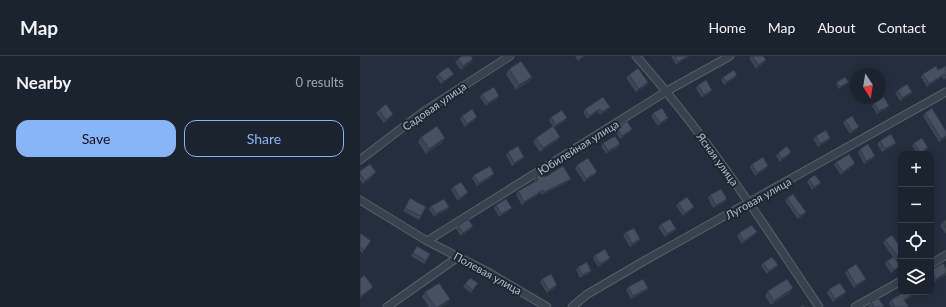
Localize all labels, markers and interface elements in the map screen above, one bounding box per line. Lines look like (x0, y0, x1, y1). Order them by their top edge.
text: Map (20, 16, 58, 39)
text: Home (708, 19, 746, 36)
text: Map (768, 19, 795, 36)
text: About (817, 19, 855, 36)
text: Contact (877, 19, 926, 36)
north arrow (850, 68, 886, 104)
text: Nearby (16, 72, 71, 93)
text: 0 results (296, 74, 344, 90)
street label: Садовая улица (400, 79, 468, 133)
street label: Юбилейная улица (535, 117, 621, 177)
button: Save (16, 120, 176, 157)
button: Share (184, 120, 344, 157)
street label: Ясная улица (694, 129, 742, 188)
map controls (898, 151, 934, 295)
button: + (898, 151, 934, 187)
street label: Луговая улица (722, 175, 793, 222)
button: − (898, 187, 934, 223)
button: locate (898, 223, 934, 259)
street label: Полевая улица (452, 249, 524, 297)
button: layers (898, 259, 934, 295)

